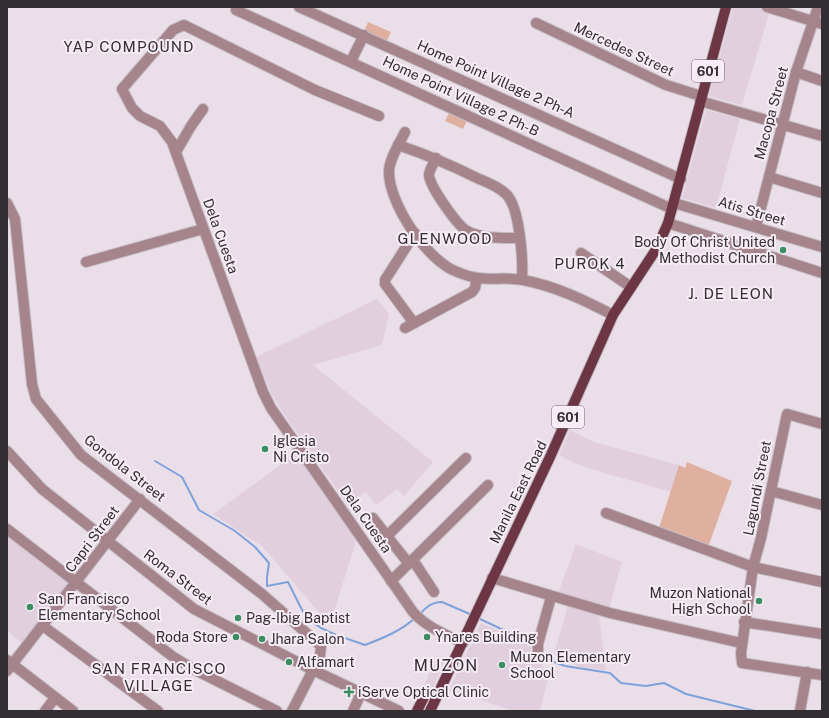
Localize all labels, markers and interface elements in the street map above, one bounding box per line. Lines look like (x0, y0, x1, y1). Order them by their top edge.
street label: Mercedes Street (571, 19, 677, 79)
street label: Home Point Village 2 Ph-A (415, 37, 577, 121)
district label: YAP COMPOUND (63, 38, 195, 55)
street label: Home Point Village 2 Ph-B (380, 53, 542, 139)
road number: 601 (692, 60, 724, 82)
street label: Macopa Street (751, 65, 791, 161)
street label: Atis Street (716, 193, 788, 229)
street label: Dela Cuesta (200, 196, 242, 276)
district label: GLENWOOD (398, 230, 492, 247)
place label: Body Of Christ United Methodist Church (634, 234, 775, 266)
marker: Body Of Christ United Methodist Church (778, 245, 788, 255)
district label: PUROK 4 (554, 255, 626, 272)
district label: J. DE LEON (688, 285, 774, 302)
road number: 601 (552, 406, 584, 428)
street label: Gondola Street (81, 431, 169, 505)
place label: Iglesia Ni Cristo (273, 433, 329, 465)
street label: Manila East Road (486, 438, 550, 546)
street label: Lagundi Street (740, 439, 774, 537)
marker: Iglesia Ni Cristo (260, 444, 270, 454)
street label: Dela Cuesta (337, 482, 395, 556)
street label: Capri Street (62, 503, 122, 575)
street label: Roma Street (141, 546, 215, 608)
place label: Muzon National High School (650, 585, 751, 617)
place label: San Francisco Elementary School (38, 591, 161, 623)
marker: Muzon National High School (754, 596, 764, 606)
marker: San Francisco Elementary School (25, 602, 35, 612)
place label: Pag-Ibig Baptist (246, 610, 350, 626)
marker: Pag-Ibig Baptist (233, 613, 243, 623)
place label: Roda Store (156, 629, 228, 645)
place label: Ynares Building (435, 629, 537, 645)
place label: Jhara Salon (270, 631, 345, 647)
marker: Roda Store (231, 632, 241, 642)
marker: Ynares Building (422, 632, 432, 642)
marker: Jhara Salon (257, 634, 267, 644)
place label: Muzon Elementary School (510, 649, 632, 681)
place label: Alfamart (297, 654, 355, 670)
district label: MUZON (414, 656, 478, 675)
marker: Alfamart (284, 657, 294, 667)
district label: SAN FRANCISCO VILLAGE (91, 660, 227, 694)
marker: Muzon Elementary School (497, 660, 507, 670)
place label: iServe Optical Clinic (358, 684, 489, 700)
marker: iServe Optical Clinic (343, 686, 355, 698)

